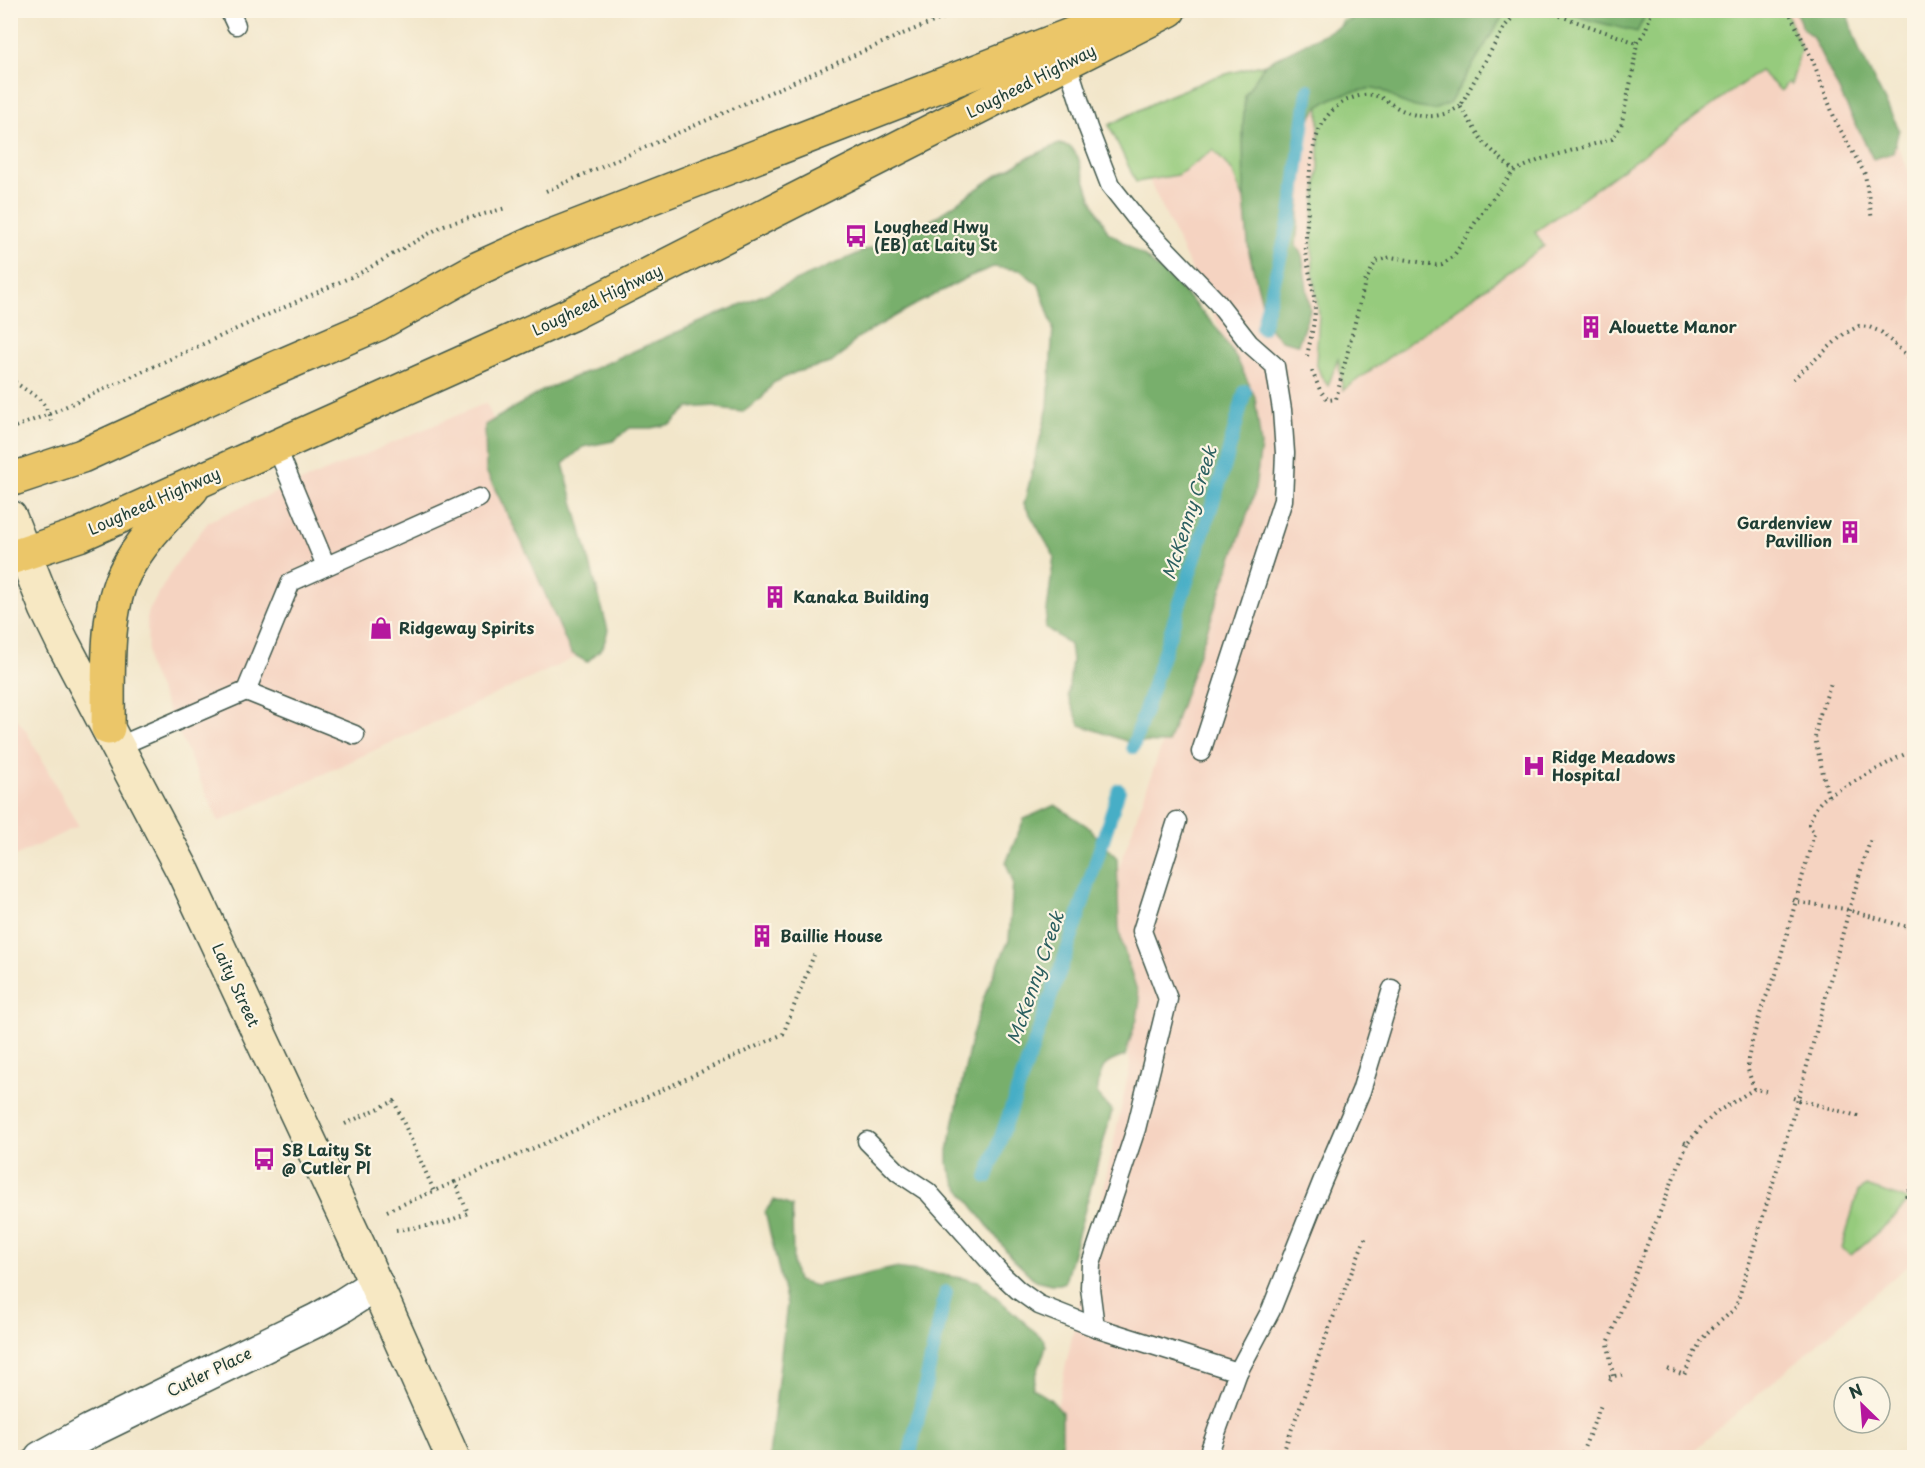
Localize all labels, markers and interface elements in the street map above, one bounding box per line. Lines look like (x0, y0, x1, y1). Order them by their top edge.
street label: Lougheed Highway (962, 37, 1099, 123)
place label: Lougheed Hwy (EB) at Laity St (874, 214, 998, 256)
bus stop icon: Lougheed Hwy (EB) at Laity St (843, 223, 869, 249)
street label: Lougheed Highway (527, 257, 666, 341)
building icon: Alouette Manor (1578, 314, 1604, 340)
place label: Alouette Manor (1609, 314, 1737, 338)
water label: McKenny Creek (1154, 441, 1223, 583)
street label: Lougheed Highway (84, 460, 223, 540)
place label: Gardenview Pavillion (1737, 510, 1832, 552)
building icon: Gardenview Pavillion (1837, 519, 1863, 545)
building icon: Kanaka Building (762, 584, 788, 610)
place label: Kanaka Building (793, 584, 929, 608)
shop icon: Ridgeway Spirits (368, 615, 394, 641)
place label: Ridgeway Spirits (399, 615, 535, 639)
place label: Ridge Meadows Hospital (1552, 744, 1676, 786)
hospital icon: Ridge Meadows Hospital (1521, 753, 1547, 779)
water label: McKenny Creek (999, 907, 1070, 1047)
building icon: Baillie House (749, 923, 775, 949)
place label: Baillie House (780, 923, 883, 947)
street label: Laity Street (207, 939, 267, 1031)
place label: SB Laity St @ Cutler Pl (282, 1137, 372, 1179)
bus stop icon: SB Laity St @ Cutler Pl (251, 1146, 277, 1172)
street label: Cutler Place (162, 1340, 255, 1402)
north arrow (1832, 1375, 1892, 1435)
text: N (1844, 1377, 1866, 1404)

